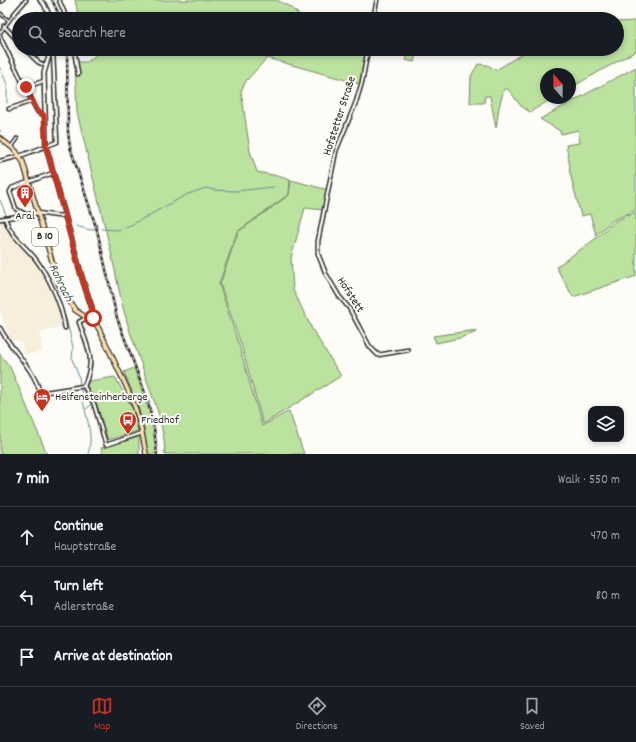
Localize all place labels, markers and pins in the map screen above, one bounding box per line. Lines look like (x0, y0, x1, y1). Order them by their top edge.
building icon: Aral (15, 183, 35, 208)
place label: Aral (15, 208, 35, 225)
hotel icon: Helfensteinherberge (32, 387, 52, 412)
place label: Helfensteinherberge (55, 389, 148, 406)
bus stop icon: Friedhof (118, 410, 138, 435)
place label: Friedhof (141, 412, 180, 429)

